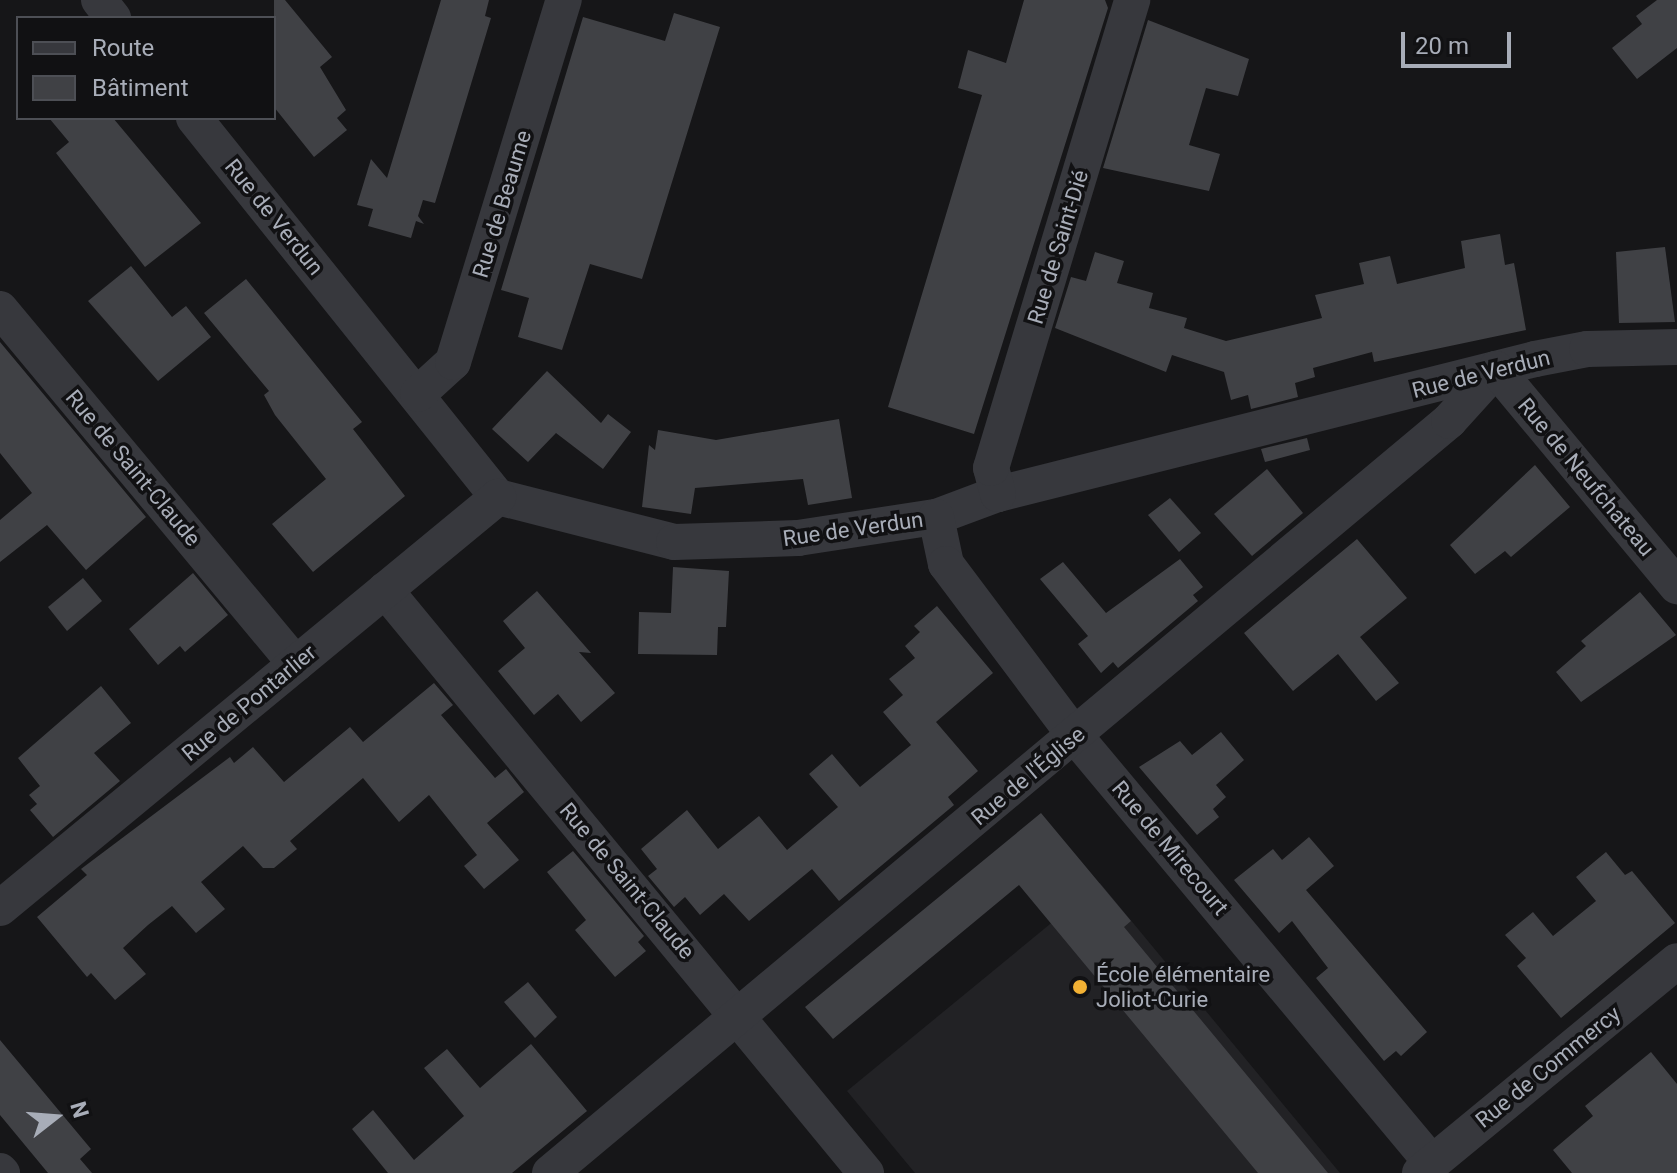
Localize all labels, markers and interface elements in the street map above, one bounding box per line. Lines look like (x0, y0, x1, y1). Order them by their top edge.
legend (16, 16, 276, 120)
scale bar (1405, 16, 1515, 66)
text: 20 m (1415, 32, 1469, 60)
text: Route (92, 34, 154, 62)
text: Bâtiment (92, 74, 189, 102)
street label: Rue de Beaume (467, 127, 537, 281)
street label: Rue de Verdun (219, 154, 329, 280)
street label: Rue de Saint-Dié (1022, 167, 1094, 327)
street label: Rue de Verdun (1409, 344, 1553, 404)
street label: Rue de Saint-Claude (60, 384, 206, 552)
street label: Rue de Neufchateau (1512, 393, 1660, 561)
street label: Rue de Verdun (781, 506, 925, 552)
street label: Rue de Pontarlier (176, 639, 322, 767)
street label: Rue de l'Église (966, 721, 1090, 831)
street label: Rue de Mirecourt (1106, 775, 1234, 921)
street label: Rue de Saint-Claude (554, 797, 700, 965)
place label: École élémentaire Joliot-Curie (1096, 961, 1270, 1012)
marker: École élémentaire Joliot-Curie (1071, 978, 1089, 996)
street label: Rue de Commercy (1470, 1001, 1626, 1133)
north arrow (16, 1077, 96, 1157)
text: N (65, 1099, 94, 1121)

